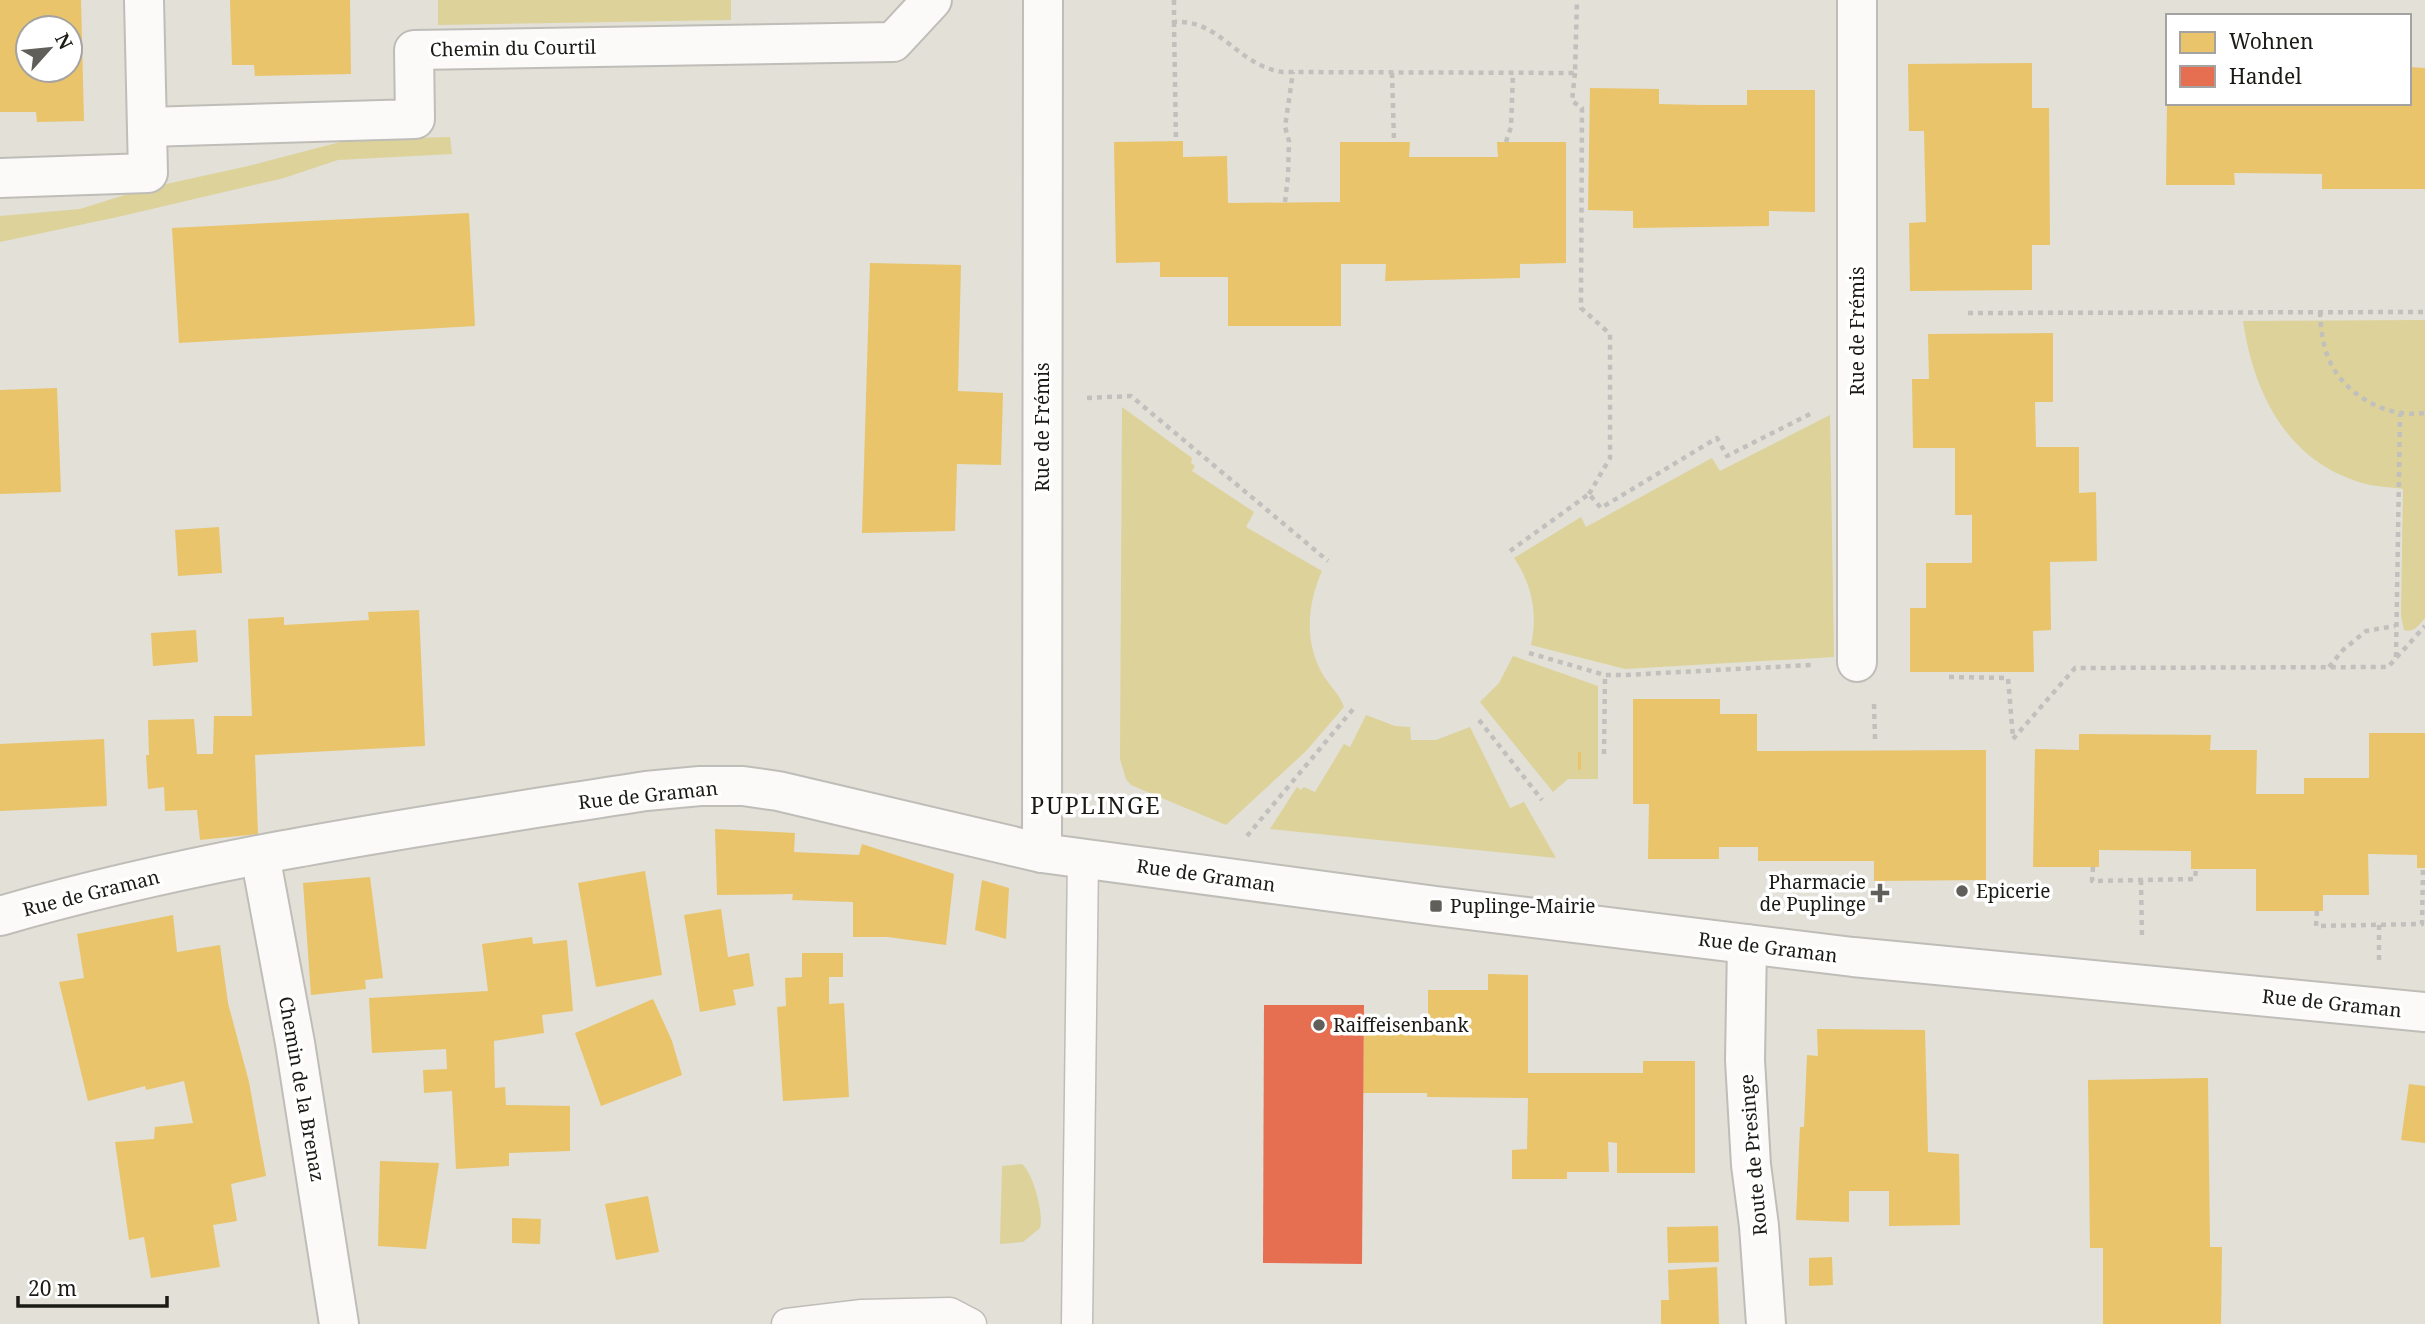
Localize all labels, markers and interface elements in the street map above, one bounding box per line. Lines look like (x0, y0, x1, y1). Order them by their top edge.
north arrow (14, 14, 84, 84)
legend (2166, 14, 2411, 105)
text: Wohnen (2229, 27, 2314, 55)
text: N (49, 29, 79, 54)
street label: Chemin du Courtil (430, 34, 596, 62)
text: Handel (2229, 62, 2302, 90)
street label: Rue de Frémis (1844, 266, 1870, 396)
street label: Rue de Frémis (1029, 362, 1055, 492)
street label: Rue de Graman (577, 775, 719, 815)
district label: PUPLINGE (1030, 789, 1162, 821)
street label: Rue de Graman (1135, 852, 1277, 898)
street label: Rue de Graman (20, 863, 162, 923)
place label: Pharmacie de Puplinge (1759, 869, 1866, 917)
place label: Epicerie (1976, 878, 2050, 904)
marker: Epicerie (1954, 883, 1970, 899)
marker: Pharmacie de Puplinge (1872, 885, 1888, 901)
place label: Puplinge-Mairie (1450, 893, 1596, 919)
marker: Puplinge-Mairie (1428, 898, 1444, 914)
street label: Rue de Graman (1697, 926, 1839, 968)
street label: Rue de Graman (2261, 983, 2403, 1023)
street label: Chemin de la Brenaz (273, 994, 331, 1184)
place label: Raiffeisenbank (1333, 1012, 1470, 1038)
marker: Raiffeisenbank (1311, 1017, 1327, 1033)
street label: Route de Presinge (1733, 1073, 1773, 1237)
scale bar (18, 1264, 166, 1308)
text: 20 m (28, 1274, 77, 1302)

